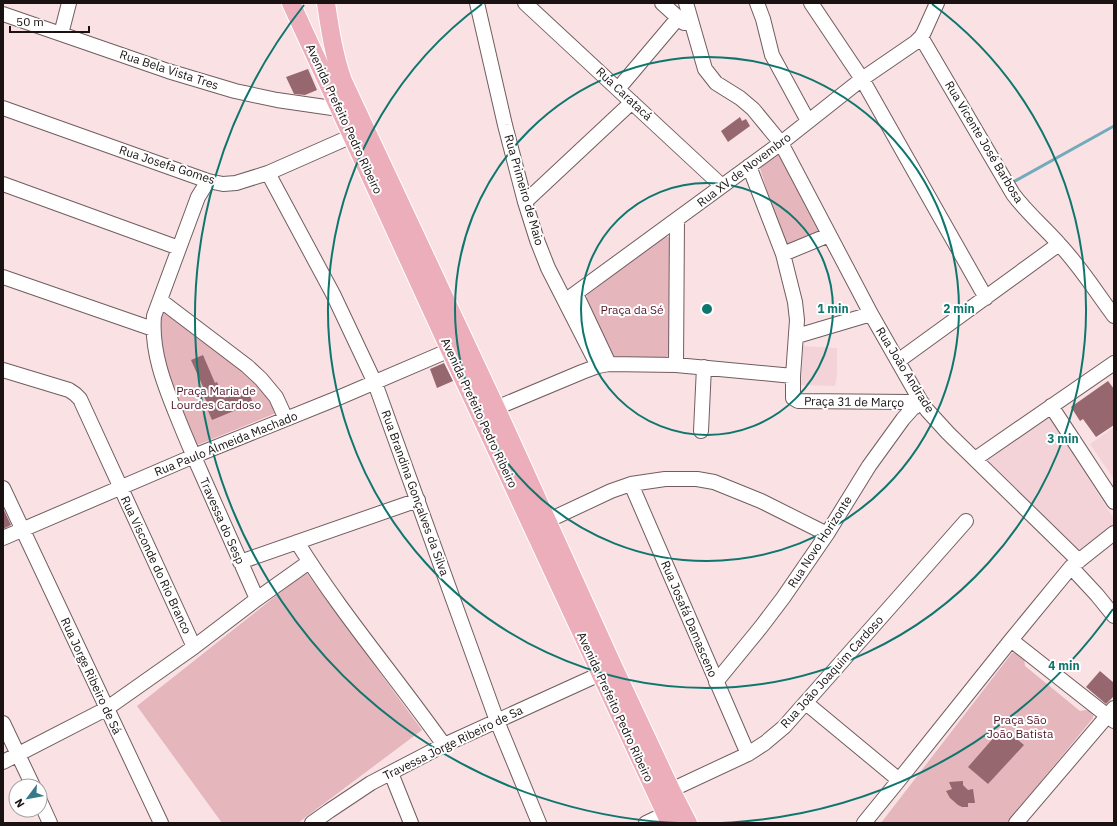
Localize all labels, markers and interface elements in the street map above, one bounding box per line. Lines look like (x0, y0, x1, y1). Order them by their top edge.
scale bar (10, 8, 89, 34)
text: 50 m (16, 14, 44, 29)
street label: Avenida Prefeito Pedro Ribeiro (303, 41, 386, 196)
street label: Rua Bela Vista Tres (118, 46, 221, 93)
street label: Rua Caratacá (593, 64, 656, 124)
street label: Rua Vicente José Barbosa (942, 78, 1027, 206)
street label: Rua XV de Novembro (694, 129, 794, 210)
street label: Rua Primeiro de Maio (501, 133, 548, 247)
street label: Rua Josefa Gomes (117, 142, 217, 187)
text: 1 min (817, 301, 849, 316)
text: 2 min (943, 301, 975, 316)
park label: Praça da Sé (601, 302, 664, 317)
centre of rings (700, 302, 714, 316)
street label: Rua João Andrade (873, 324, 938, 416)
street label: Avenida Prefeito Pedro Ribeiro (438, 335, 521, 490)
park label: Praça Maria de Lourdes Cardoso (171, 383, 261, 412)
street label: Praça 31 de Março (804, 393, 904, 410)
street label: Rua Paulo Almeida Machado (152, 408, 300, 479)
street label: Rua Brandina Gonçalves da Silva (378, 408, 453, 578)
text: 3 min (1047, 431, 1079, 446)
street label: Travessa do Sesp (197, 475, 248, 566)
street label: Rua Visconde do Rio Branco (118, 493, 195, 636)
street label: Rua Novo Horizonte (784, 493, 855, 590)
street label: Rua Josafá Damasceno (658, 558, 721, 680)
street label: Rua João Joaquim Cardoso (777, 612, 886, 731)
street label: Rua Jorge Ribeiro de Sá (58, 615, 125, 737)
street label: Avenida Prefeito Pedro Ribeiro (574, 629, 657, 784)
text: 4 min (1048, 658, 1080, 673)
street label: Travessa Jorge Ribeiro de Sa (380, 702, 526, 783)
park label: Praça São João Batista (987, 712, 1054, 741)
north arrow (8, 778, 48, 818)
text: N (11, 796, 28, 810)

